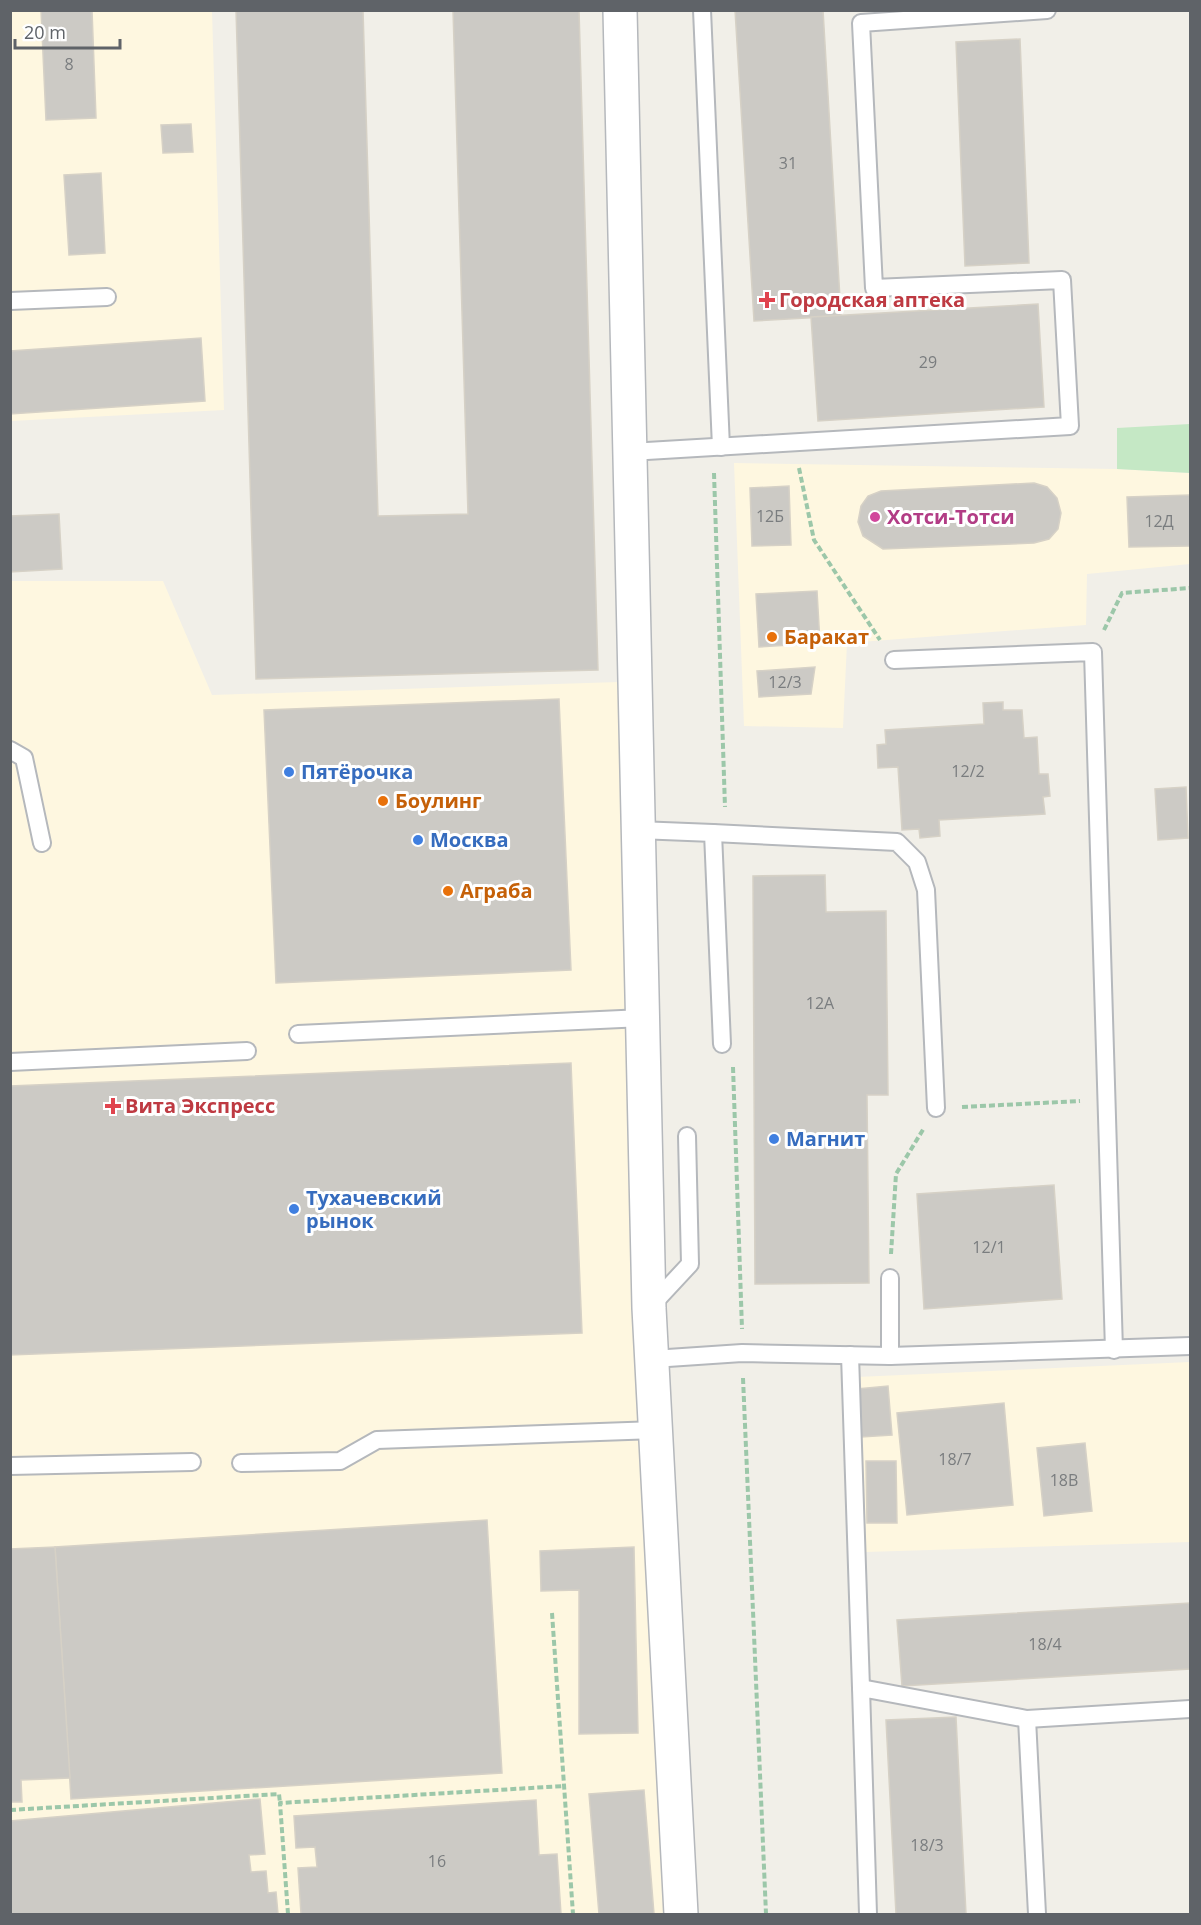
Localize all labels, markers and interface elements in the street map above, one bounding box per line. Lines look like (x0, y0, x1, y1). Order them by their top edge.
scale bar (15, 12, 120, 50)
text: 20 m (24, 20, 66, 44)
house number: 8 (64, 53, 74, 75)
house number: 31 (779, 152, 797, 174)
place label: Городская аптека (779, 286, 965, 313)
marker: Городская аптека (760, 293, 774, 307)
house number: 29 (919, 351, 937, 373)
place label: Хотси-Тотси (887, 503, 1015, 530)
house number: 12Б (756, 505, 784, 527)
marker: Хотси-Тотси (868, 510, 882, 524)
house number: 12Д (1144, 510, 1174, 532)
place label: Баракат (784, 623, 869, 650)
marker: Баракат (765, 630, 779, 644)
house number: 12/3 (768, 671, 802, 693)
place label: Пятёрочка (301, 758, 413, 785)
house number: 12/2 (951, 760, 985, 782)
marker: Пятёрочка (282, 765, 296, 779)
place label: Боулинг (395, 787, 482, 814)
marker: Боулинг (376, 794, 390, 808)
place label: Москва (430, 826, 509, 853)
marker: Москва (411, 833, 425, 847)
place label: Аграба (460, 877, 533, 904)
marker: Аграба (441, 884, 455, 898)
house number: 12А (806, 992, 835, 1014)
place label: Вита Экспресс (125, 1092, 275, 1119)
marker: Вита Экспресс (106, 1099, 120, 1113)
place label: Магнит (786, 1125, 865, 1152)
marker: Магнит (767, 1132, 781, 1146)
place label: Тухачевский рынок (306, 1184, 442, 1234)
marker: Тухачевский рынок (287, 1202, 301, 1216)
house number: 12/1 (972, 1236, 1006, 1258)
house number: 18/7 (938, 1448, 972, 1470)
house number: 18В (1050, 1469, 1078, 1491)
house number: 18/4 (1028, 1633, 1062, 1655)
house number: 18/3 (910, 1834, 944, 1856)
house number: 16 (428, 1850, 446, 1872)

